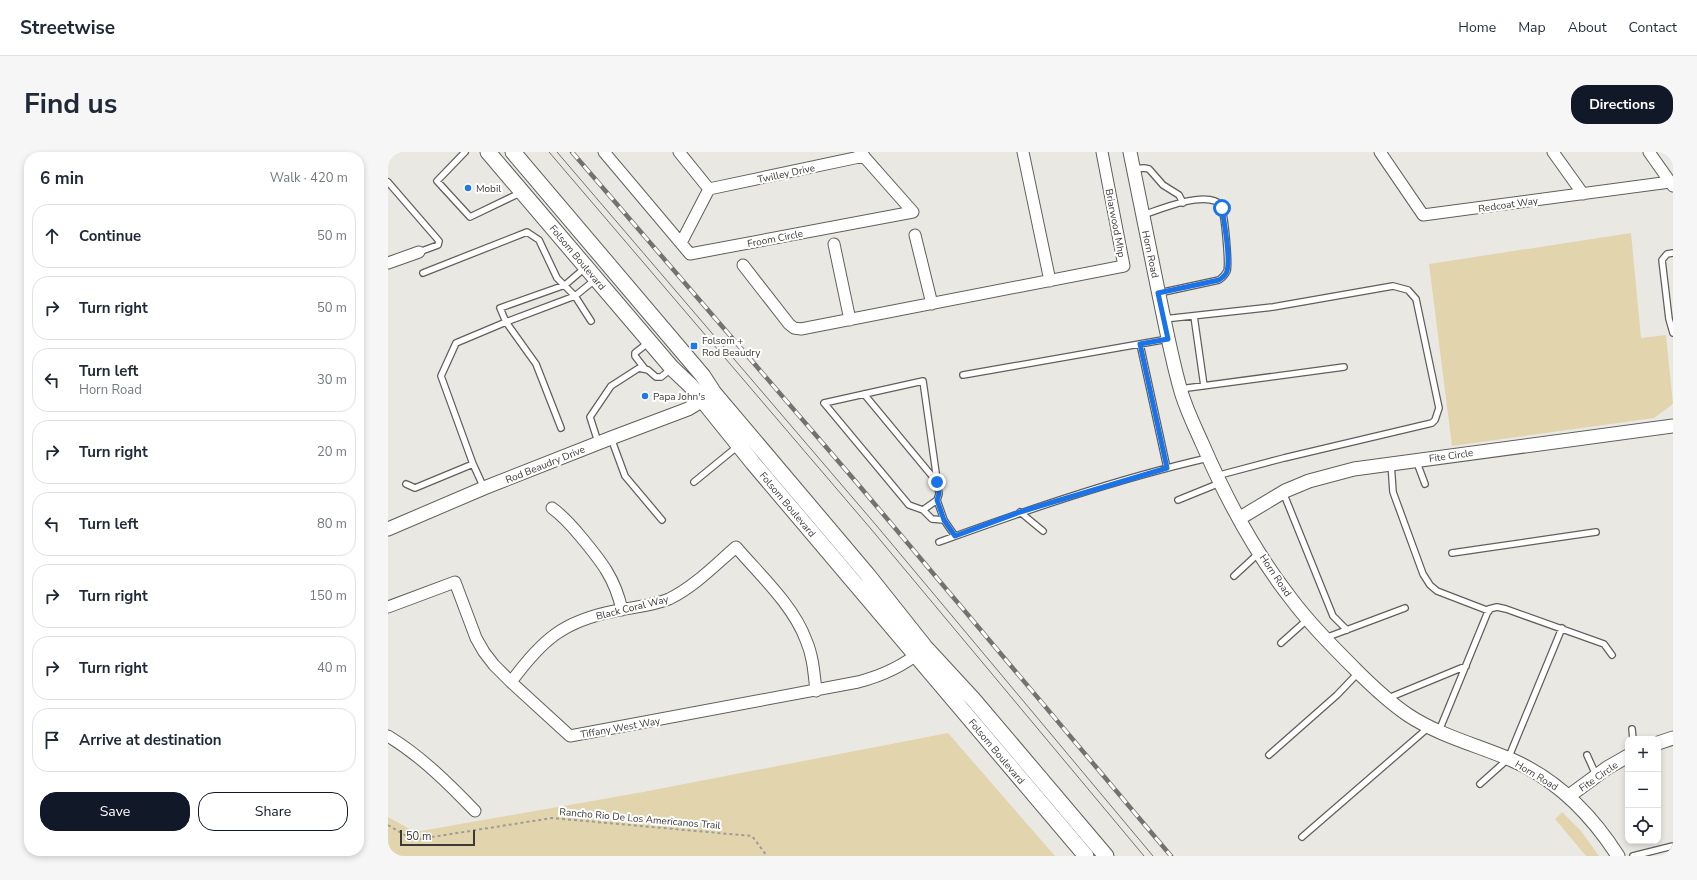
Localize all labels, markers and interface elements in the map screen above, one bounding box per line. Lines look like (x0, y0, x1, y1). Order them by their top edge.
text: Streetwise (20, 15, 115, 41)
text: Home (1458, 18, 1496, 37)
text: Map (1518, 18, 1546, 37)
text: About (1568, 18, 1607, 37)
text: Contact (1629, 18, 1677, 37)
text: Find us (24, 85, 118, 123)
button: Directions (1571, 85, 1673, 124)
street label: Twilley Drive (756, 161, 816, 187)
text: 6 min (40, 167, 84, 190)
text: Walk · 420 m (270, 169, 348, 187)
place label: Mobil (476, 182, 501, 196)
marker: Mobil (463, 183, 473, 193)
street label: Briarwood Mhp (1101, 188, 1129, 259)
street label: Redcoat Way (1477, 194, 1540, 216)
route start (1213, 199, 1231, 217)
street label: Folsom Boulevard (546, 222, 609, 293)
icon: ahead (41, 225, 63, 247)
text: Continue (79, 226, 141, 246)
text: 50 m (317, 227, 347, 245)
street label: Froom Circle (746, 227, 804, 251)
street label: Horn Road (1138, 229, 1162, 279)
icon: right (41, 297, 63, 319)
text: Turn right (79, 298, 148, 318)
text: 50 m (317, 299, 347, 317)
place label: Folsom + Rod Beaudry (702, 334, 761, 360)
marker: Folsom + Rod Beaudry (689, 341, 699, 351)
text: Turn left (79, 361, 138, 381)
icon: left (41, 369, 63, 391)
text: 30 m (317, 371, 347, 389)
text: Horn Road (79, 381, 142, 399)
place label: Papa John's (653, 390, 705, 404)
marker: Papa John's (640, 391, 650, 401)
icon: right (41, 441, 63, 463)
text: Turn right (79, 442, 148, 462)
text: 20 m (317, 443, 347, 461)
street label: Rod Beaudry Drive (503, 443, 587, 487)
street label: Fite Circle (1428, 446, 1474, 466)
street label: Folsom Boulevard (756, 469, 819, 540)
route end (928, 473, 946, 491)
icon: left (41, 513, 63, 535)
text: Turn left (79, 514, 138, 534)
text: 80 m (317, 515, 347, 533)
street label: Horn Road (1256, 552, 1295, 600)
icon: right (41, 585, 63, 607)
text: Turn right (79, 586, 148, 606)
text: 150 m (309, 587, 347, 605)
street label: Black Coral Way (594, 592, 671, 624)
icon: right (41, 657, 63, 679)
text: Turn right (79, 658, 148, 678)
text: 40 m (317, 659, 347, 677)
street label: Tiffany West Way (579, 714, 662, 742)
street label: Folsom Boulevard (965, 716, 1028, 787)
icon: arrive (41, 729, 63, 751)
text: Arrive at destination (79, 730, 222, 750)
map controls (1625, 736, 1661, 844)
button: + (1625, 736, 1661, 772)
street label: Horn Road (1512, 757, 1561, 794)
street label: Fite Circle (1576, 758, 1621, 795)
button: − (1625, 772, 1661, 808)
button: Save (40, 792, 190, 831)
button: Share (198, 792, 348, 831)
street label: Rancho Rio De Los Americanos Trail (559, 805, 721, 833)
button: locate (1625, 808, 1661, 844)
scale bar (400, 828, 475, 847)
text: 50 m (406, 829, 431, 844)

